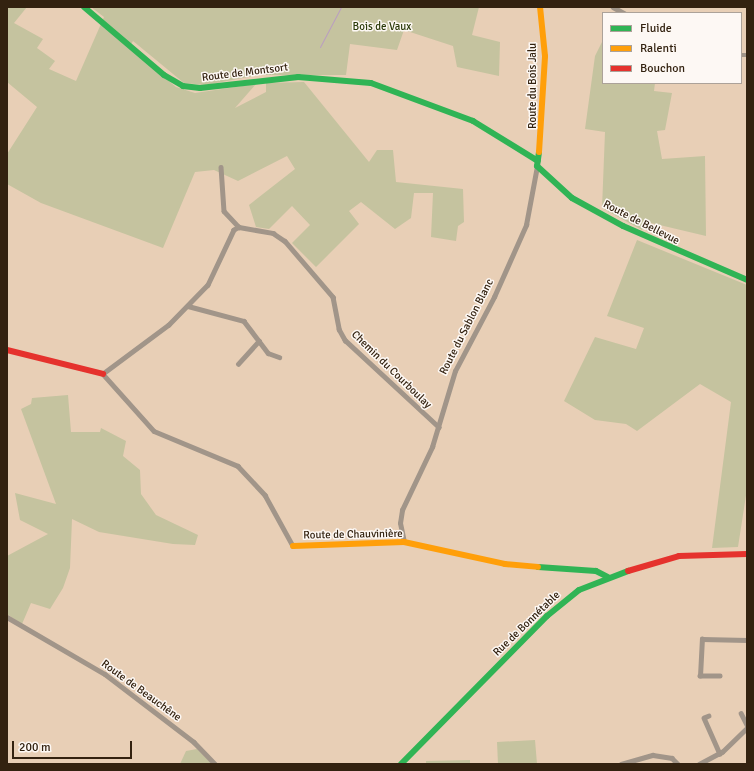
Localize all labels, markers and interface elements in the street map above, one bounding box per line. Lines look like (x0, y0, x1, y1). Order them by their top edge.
legend (602, 12, 742, 84)
park label: Bois de Vaux (353, 20, 411, 34)
text: Fluide (640, 21, 672, 36)
text: Ralenti (640, 41, 677, 56)
street label: Route du Bois Jalu (526, 43, 540, 129)
street label: Route de Montsort (201, 61, 289, 85)
text: Bouchon (640, 61, 685, 76)
street label: Route de Bellevue (601, 198, 681, 248)
street label: Route du Sablon Blanc (437, 277, 497, 377)
street label: Chemin du Courboulay (348, 328, 434, 412)
street label: Route de Chauvinière (303, 528, 403, 542)
street label: Rue de Bonnétable (491, 589, 563, 659)
street label: Route de Beauchêne (98, 658, 184, 724)
scale bar (14, 733, 134, 759)
text: 200 m (19, 740, 51, 755)

